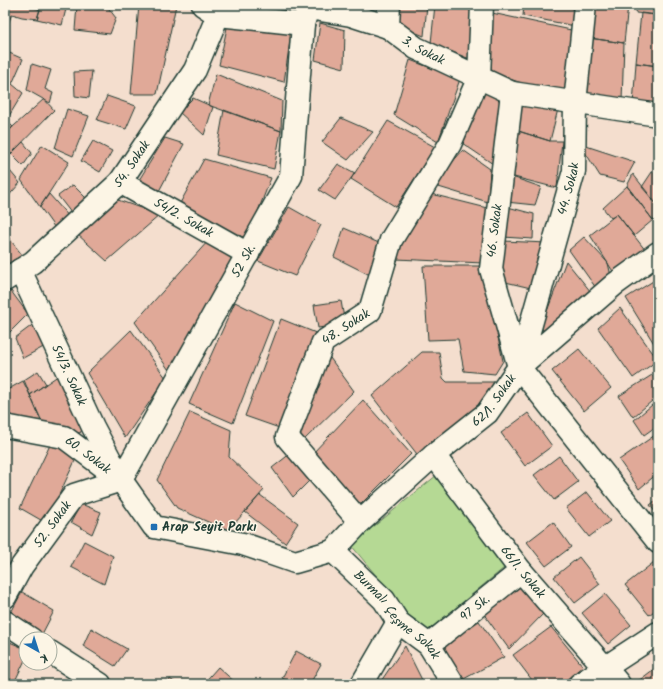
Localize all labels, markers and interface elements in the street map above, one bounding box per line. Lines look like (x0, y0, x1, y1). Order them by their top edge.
street label: 3. Sokak (397, 30, 449, 71)
street label: 54. Sokak (109, 135, 156, 193)
street label: 44. Sokak (552, 162, 585, 218)
street label: 54/2. Sokak (150, 193, 218, 243)
street label: 46. Sokak (481, 202, 509, 259)
street label: 52 Sk. (226, 240, 261, 282)
street label: 48. Sokak (317, 303, 375, 351)
street label: 54/3. Sokak (46, 341, 93, 410)
street label: 62/1. Sokak (467, 369, 522, 432)
street label: 60. Sokak (60, 431, 116, 480)
street label: 52. Sokak (28, 496, 77, 552)
place label: Arap Seyit Parkı (162, 517, 257, 538)
marker: Arap Seyit Parkı (149, 522, 159, 532)
street label: 66/1. Sokak (495, 541, 551, 604)
street label: Burmalı Çeşme Sokak (348, 565, 446, 664)
street label: 97 Sk. (455, 589, 495, 627)
north arrow (18, 631, 58, 671)
text: K (35, 649, 52, 667)

